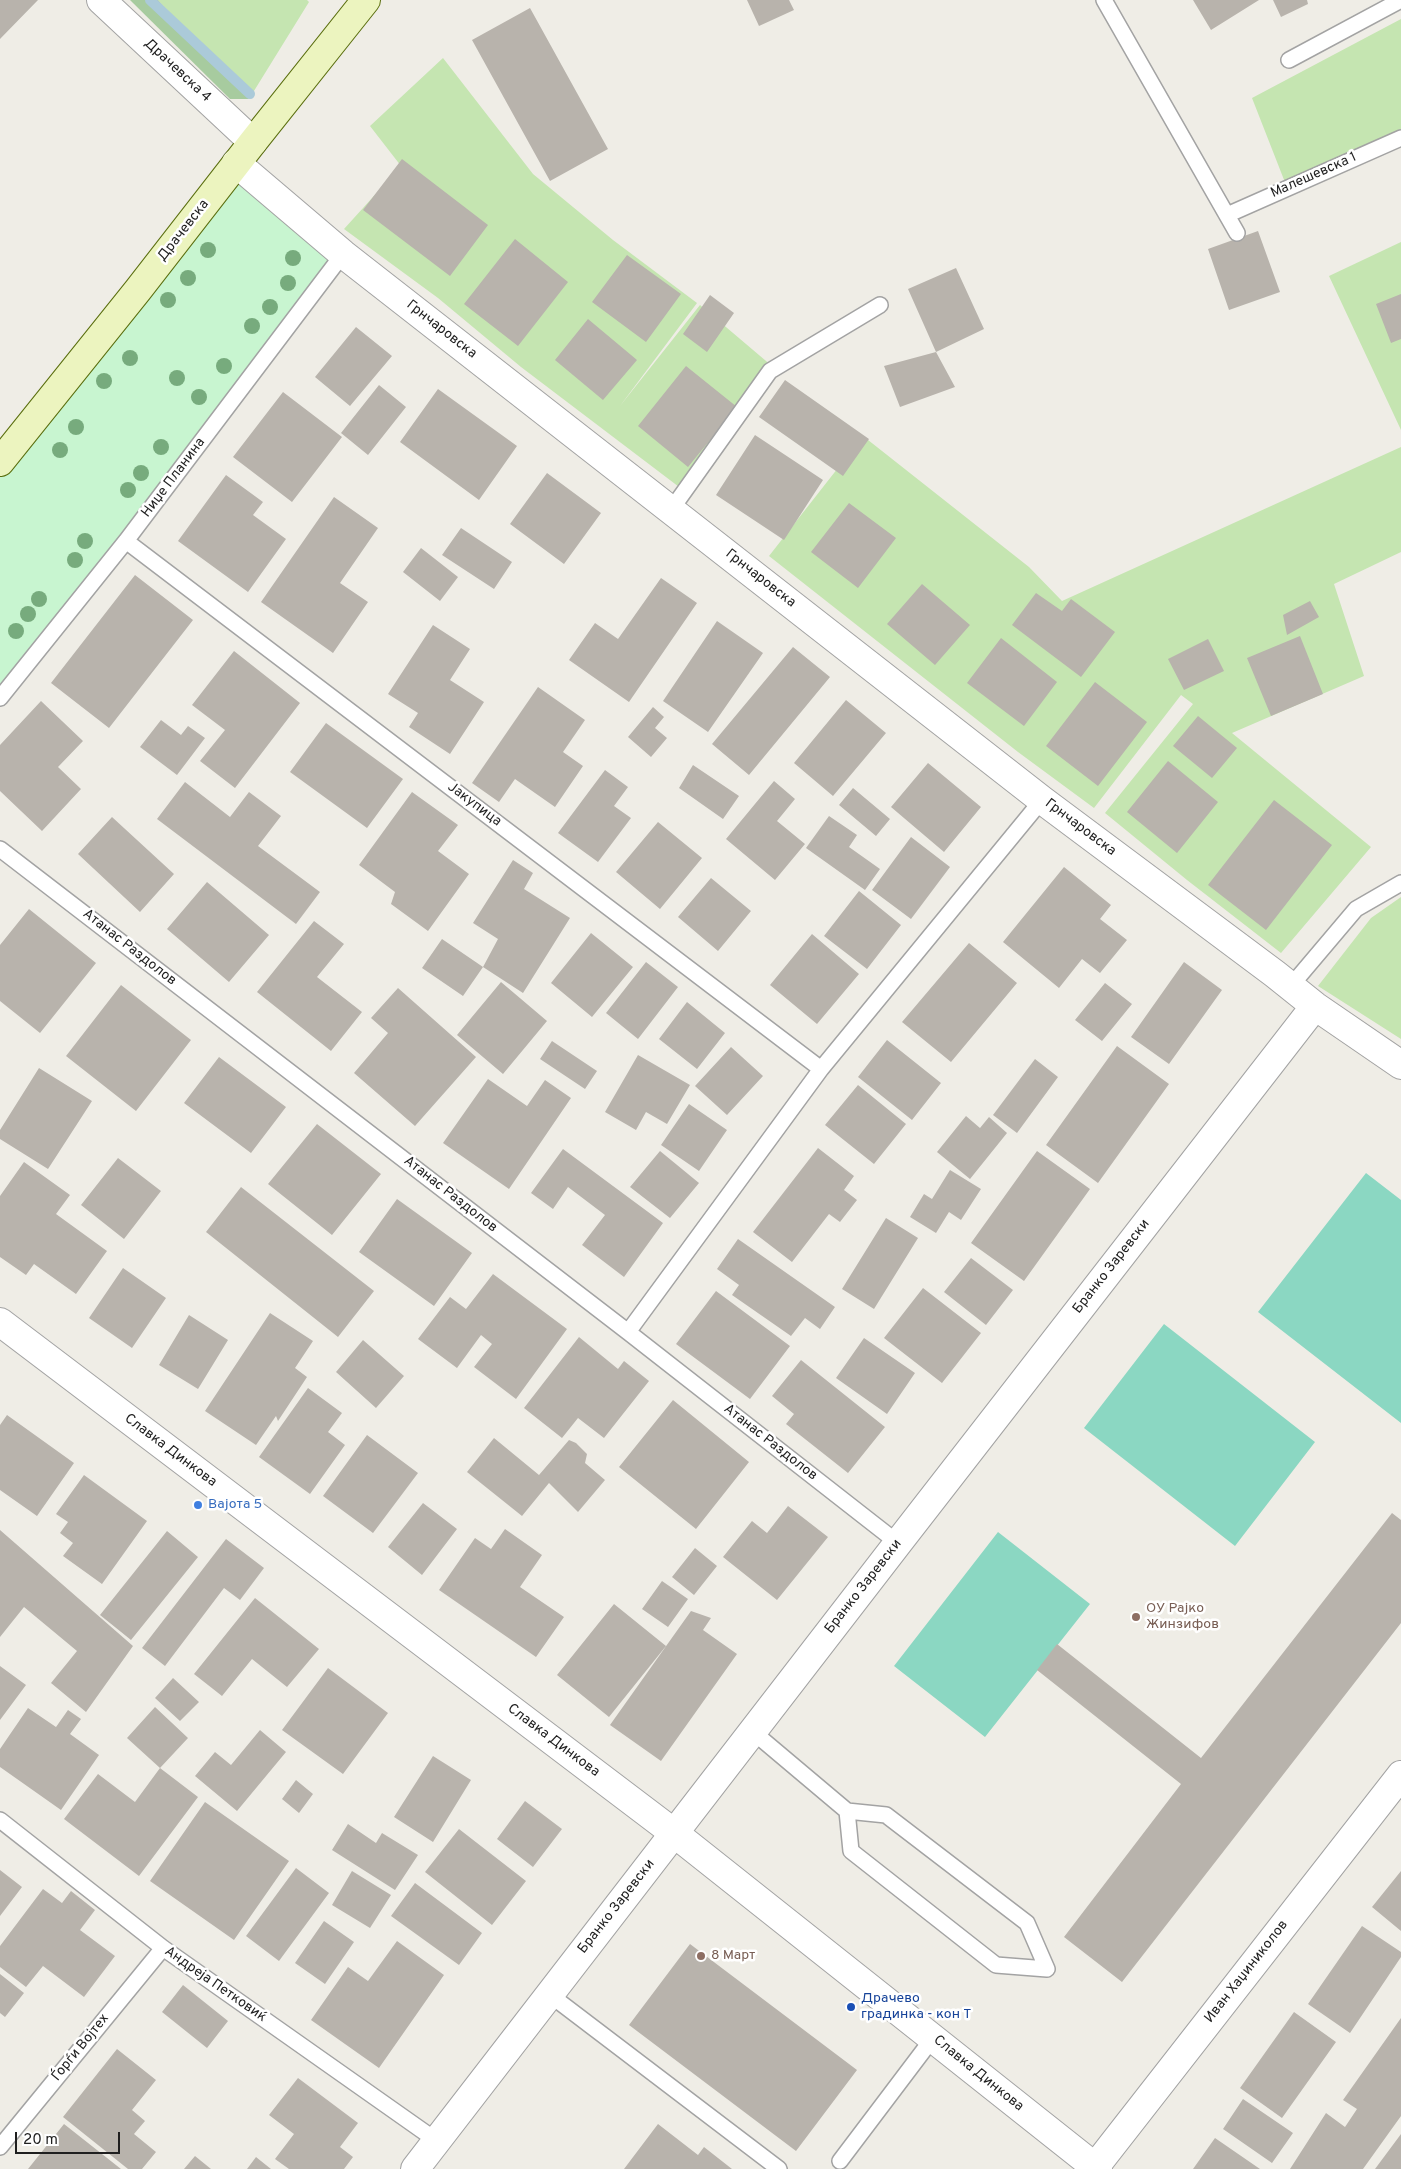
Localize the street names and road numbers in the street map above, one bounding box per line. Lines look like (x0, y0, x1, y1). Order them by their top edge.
street label: Драчевска 4 (140, 36, 214, 106)
street label: Малешевска 1 (1268, 150, 1360, 202)
street label: Драчевска (155, 197, 213, 265)
street label: Грнчаровска (402, 297, 480, 363)
street label: Ниџе Планина (139, 435, 209, 521)
street label: Грнчаровска (721, 546, 799, 612)
street label: Јакупица (444, 779, 504, 831)
street label: Грнчаровска (1041, 796, 1119, 860)
street label: Атанас Раздолов (79, 906, 179, 990)
street label: Атанас Раздолов (400, 1153, 500, 1237)
street label: Бранко Заревски (1070, 1216, 1154, 1318)
street label: Атанас Раздолов (720, 1401, 820, 1485)
street label: Славка Динкова (120, 1411, 220, 1491)
street label: Бранко Заревски (822, 1536, 906, 1638)
street label: Славка Динкова (503, 1701, 603, 1781)
street label: Бранко Заревски (575, 1856, 659, 1958)
street label: Иван Хаџиниколов (1202, 1917, 1292, 2027)
street label: Андреја Петковиќ (161, 1944, 269, 2026)
street label: Ѓорѓи Војтех (49, 2011, 113, 2085)
street label: Славка Динкова (929, 2032, 1027, 2116)

